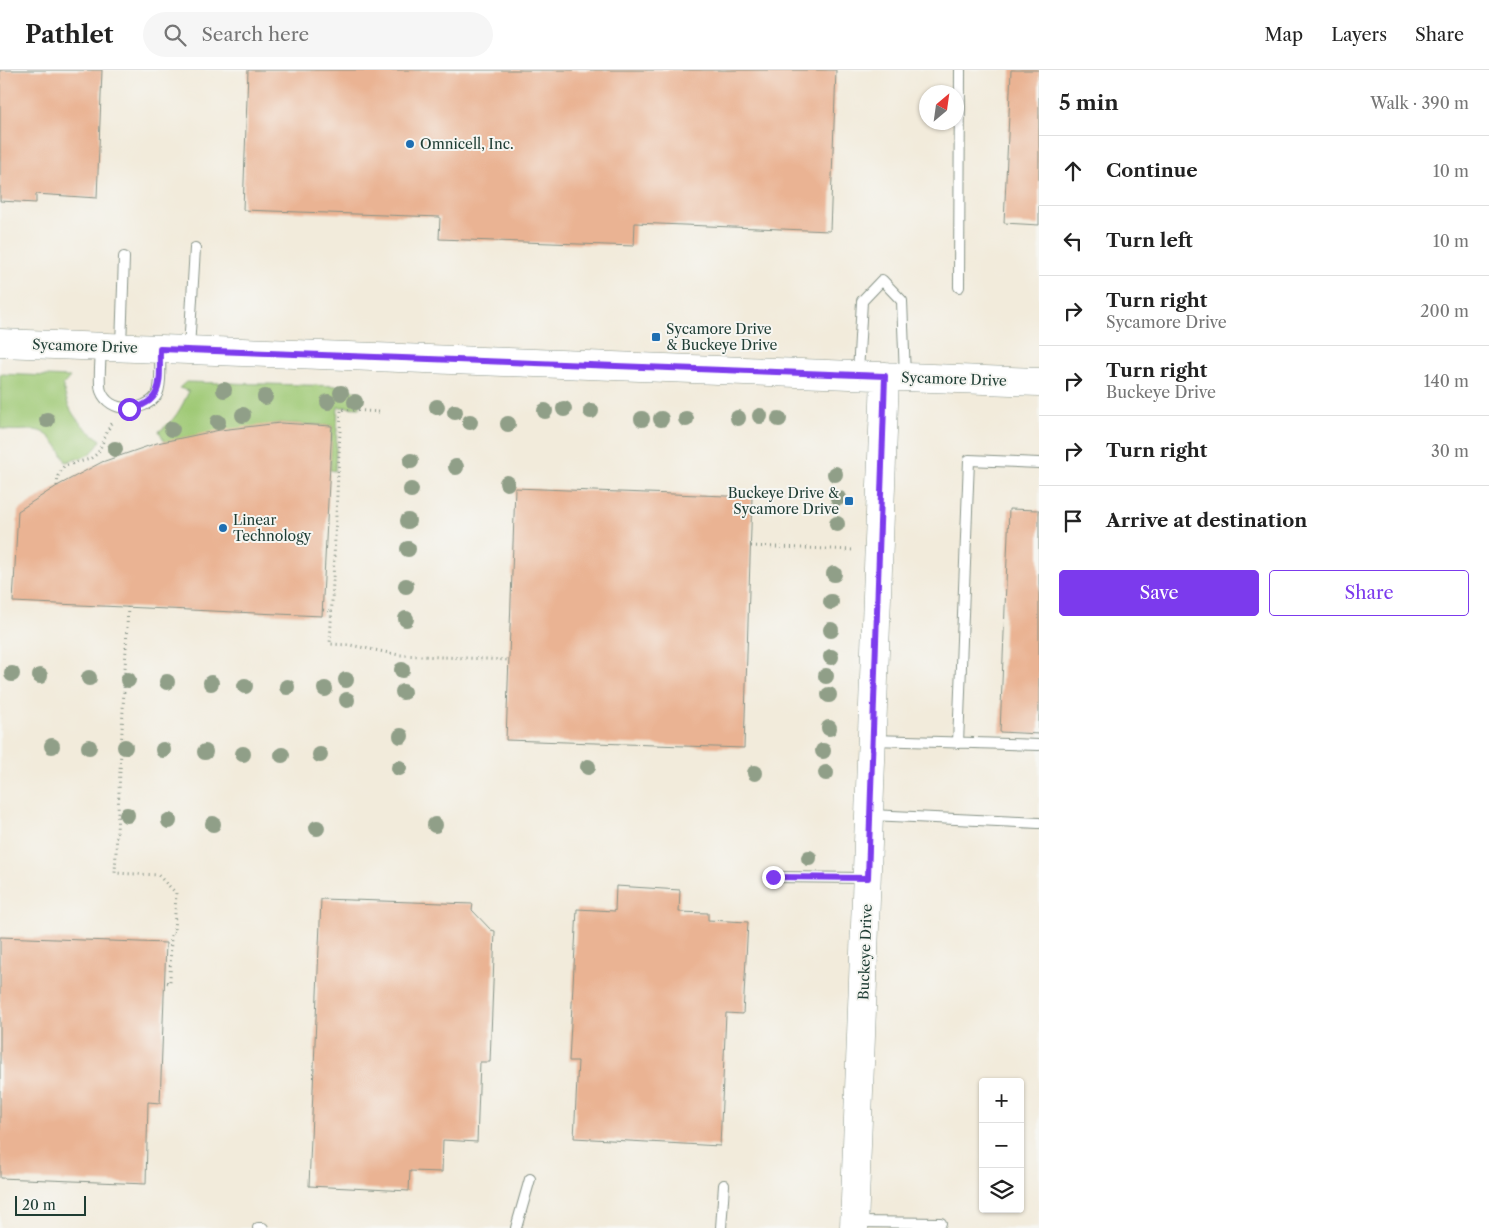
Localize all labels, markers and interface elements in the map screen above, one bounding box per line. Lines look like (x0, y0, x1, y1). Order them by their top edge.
search box (143, 12, 493, 57)
text: Pathlet (25, 20, 113, 49)
icon: search (161, 21, 189, 49)
text: Search here (201, 23, 309, 46)
text: Map (1265, 24, 1303, 46)
text: Layers (1331, 24, 1387, 46)
text: Share (1415, 24, 1464, 46)
north arrow (919, 85, 964, 130)
text: 5 min (1059, 90, 1119, 115)
text: Walk · 390 m (1370, 93, 1469, 113)
place label: Omnicell, Inc. (420, 135, 514, 153)
marker: Omnicell, Inc. (404, 138, 416, 150)
icon: ahead (1059, 157, 1087, 185)
text: Continue (1106, 159, 1198, 182)
text: 10 m (1433, 161, 1469, 181)
icon: left (1059, 227, 1087, 255)
text: Turn left (1106, 229, 1193, 252)
text: 10 m (1433, 231, 1469, 251)
text: Turn right (1106, 289, 1207, 312)
icon: right (1059, 297, 1087, 325)
text: 200 m (1420, 301, 1469, 321)
text: Sycamore Drive (1106, 312, 1227, 332)
place label: Sycamore Drive & Buckeye Drive (666, 320, 777, 354)
marker: Sycamore Drive & Buckeye Drive (650, 331, 662, 343)
street label: Sycamore Drive (32, 335, 138, 357)
text: Turn right (1106, 359, 1207, 382)
icon: right (1059, 367, 1087, 395)
street label: Sycamore Drive (901, 368, 1007, 390)
text: 140 m (1424, 371, 1469, 391)
text: Buckeye Drive (1106, 382, 1216, 402)
route start (118, 398, 141, 421)
icon: right (1059, 437, 1087, 465)
text: Turn right (1106, 439, 1207, 462)
text: 30 m (1431, 441, 1469, 461)
place label: Buckeye Drive & Sycamore Drive (728, 484, 840, 518)
marker: Buckeye Drive & Sycamore Drive (843, 495, 855, 507)
icon: arrive (1059, 507, 1087, 535)
text: Arrive at destination (1106, 509, 1307, 532)
place label: Linear Technology (233, 511, 312, 545)
marker: Linear Technology (217, 522, 229, 534)
button: Save (1059, 570, 1259, 616)
button: Share (1269, 570, 1469, 616)
route end (762, 866, 785, 889)
street label: Buckeye Drive (854, 903, 876, 1000)
map controls (979, 1078, 1024, 1213)
button: + (979, 1078, 1024, 1123)
button: − (979, 1123, 1024, 1168)
button: layers (979, 1168, 1024, 1213)
scale bar (15, 1193, 86, 1216)
text: 20 m (22, 1196, 56, 1214)

